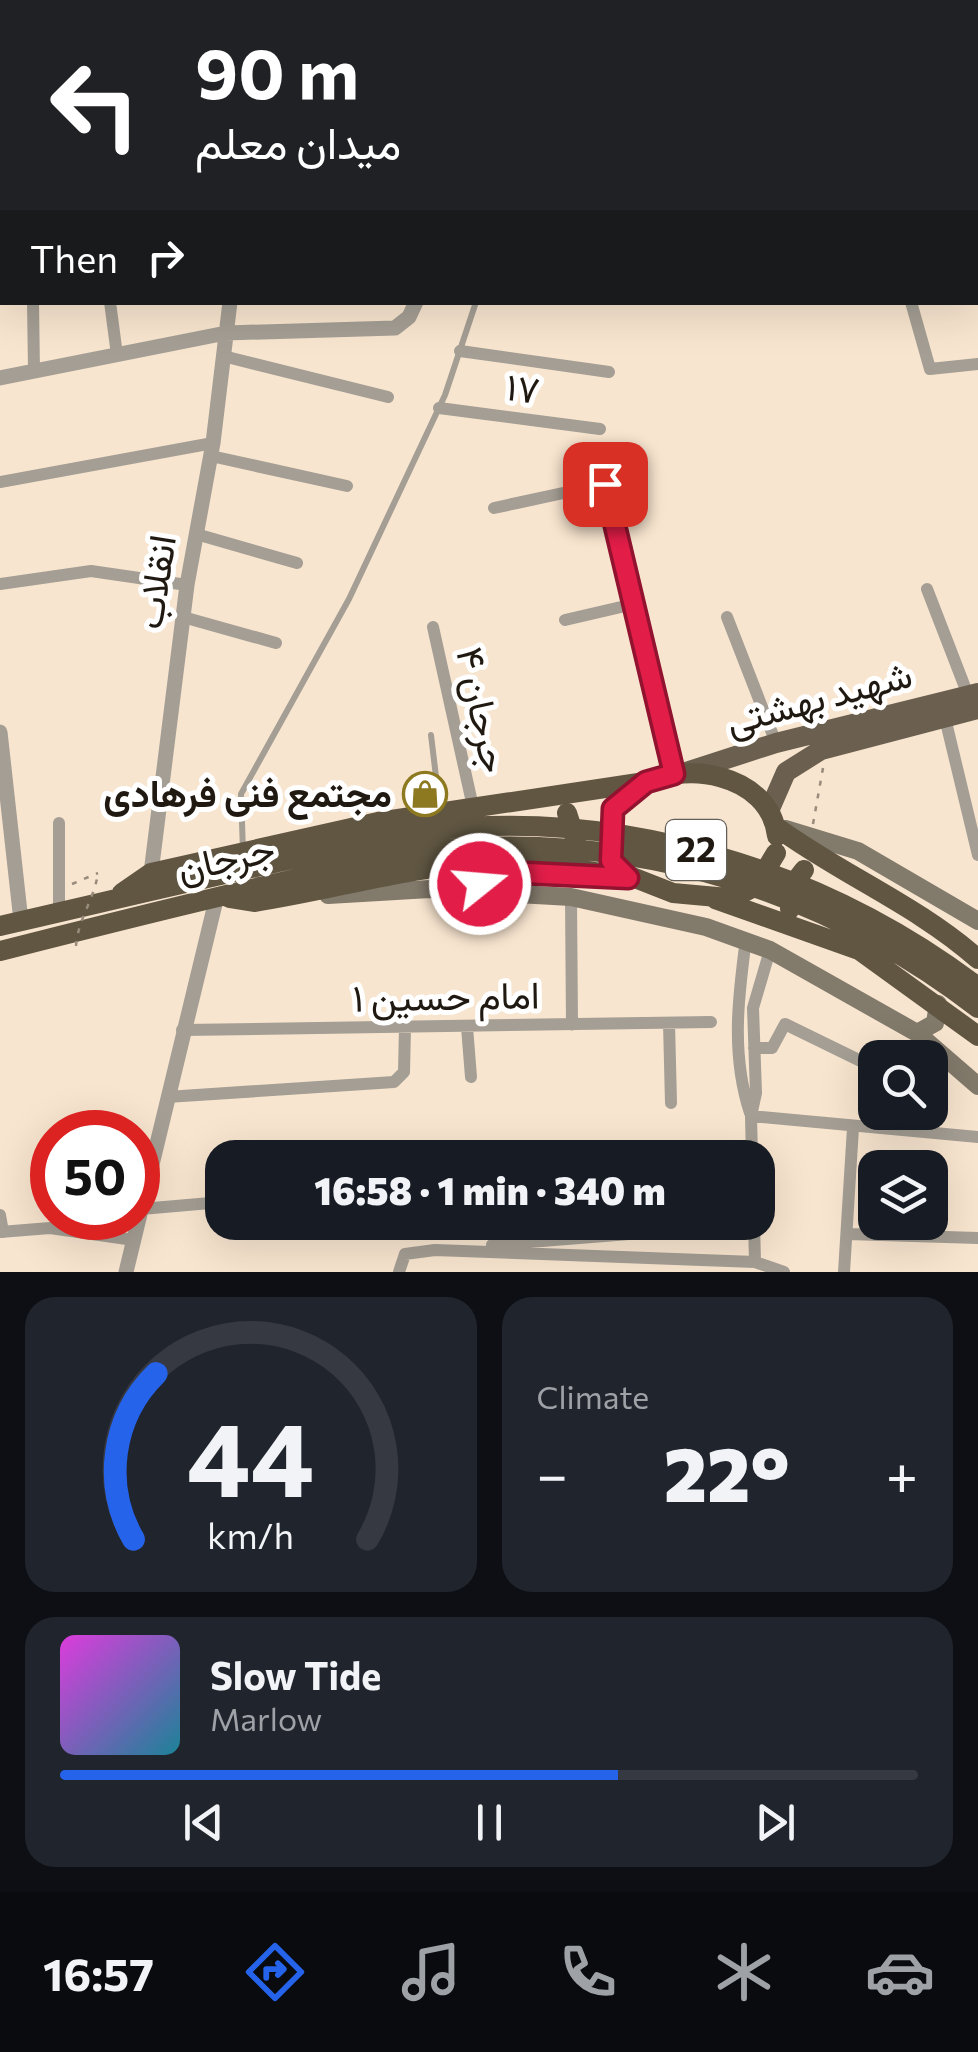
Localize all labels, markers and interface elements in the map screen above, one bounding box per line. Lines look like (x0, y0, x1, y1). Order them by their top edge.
text: 90 m (195, 28, 359, 113)
icon: left (30, 40, 160, 170)
text: میدان معلم (195, 113, 401, 168)
icon: right (138, 230, 193, 285)
text: Then (30, 234, 118, 281)
street label: ۱۷ (504, 361, 543, 412)
pin (563, 442, 648, 527)
icon: arrive (578, 457, 633, 512)
street label: انقلاب (123, 531, 185, 632)
street label: ۴ جرجان (446, 642, 521, 777)
street label: شهید بهشتی (720, 648, 917, 745)
place label: مجتمع فنی فرهادی (103, 768, 392, 820)
shop icon: مجتمع فنی فرهادی (402, 771, 448, 817)
road number: 22 (666, 820, 726, 880)
street label: جرجان (172, 823, 279, 892)
position arrow (428, 832, 532, 936)
street label: امام حسین ۱ (352, 969, 540, 1024)
map controls (858, 1040, 948, 1240)
button: search (858, 1040, 948, 1130)
speed limit sign: 50 (30, 1110, 160, 1240)
button: layers (858, 1150, 948, 1240)
text: 16:58 · 1 min · 340 m (314, 1166, 666, 1213)
text: Climate (537, 1376, 649, 1416)
text: 44 (187, 1391, 315, 1518)
text: 22° (664, 1426, 790, 1517)
text: − (537, 1439, 568, 1506)
text: + (886, 1439, 918, 1506)
text: km/h (207, 1513, 294, 1556)
text: Slow Tide (210, 1651, 381, 1698)
text: Marlow (210, 1698, 322, 1738)
icon: previous (176, 1795, 231, 1850)
icon: pause (462, 1795, 517, 1850)
icon: next (748, 1795, 803, 1850)
icon: directions (240, 1937, 310, 2007)
icon: music (396, 1937, 466, 2007)
icon: phone (553, 1937, 623, 2007)
icon: climate (709, 1937, 779, 2007)
icon: car (865, 1937, 935, 2007)
text: 16:57 (43, 1945, 154, 2000)

